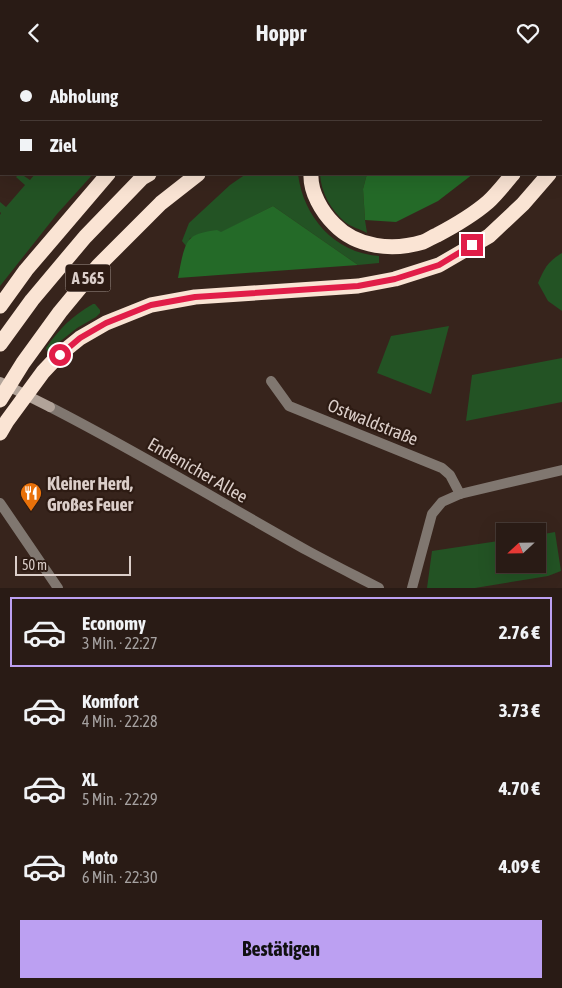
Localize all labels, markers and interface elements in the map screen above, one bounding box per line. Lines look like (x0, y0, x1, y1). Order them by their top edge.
icon: back (20, 19, 48, 47)
icon: heart (514, 19, 542, 47)
text: Hoppr (256, 20, 306, 46)
text: Abholung (50, 85, 118, 107)
text: Ziel (50, 134, 77, 156)
route end (461, 234, 483, 256)
road number: A 565 (66, 265, 110, 292)
route start (49, 344, 71, 366)
street label: Ostwaldstraße (325, 394, 421, 450)
street label: Endenicher Allee (144, 433, 252, 507)
place label: Kleiner Herd, Großes Feuer (47, 473, 134, 515)
restaurant icon: Kleiner Herd, Großes Feuer (19, 481, 43, 512)
north arrow (496, 523, 546, 573)
map controls (496, 523, 546, 573)
scale bar (15, 553, 131, 576)
text: 50 m (22, 557, 47, 573)
icon: car (22, 610, 67, 655)
text: Economy (82, 612, 146, 634)
text: 2.76 € (499, 621, 540, 643)
text: 3 Min. · 22:27 (82, 634, 157, 652)
icon: car (22, 688, 67, 733)
text: Komfort (82, 690, 139, 712)
text: 3.73 € (499, 699, 540, 721)
text: 4 Min. · 22:28 (82, 712, 157, 730)
icon: car (22, 766, 67, 811)
text: XL (82, 768, 98, 790)
text: 4.70 € (499, 777, 540, 799)
text: 5 Min. · 22:29 (82, 790, 157, 808)
icon: car (22, 844, 67, 889)
text: Moto (82, 846, 118, 868)
text: 4.09 € (499, 855, 540, 877)
text: 6 Min. · 22:30 (82, 868, 157, 886)
button: Bestätigen (20, 920, 542, 978)

